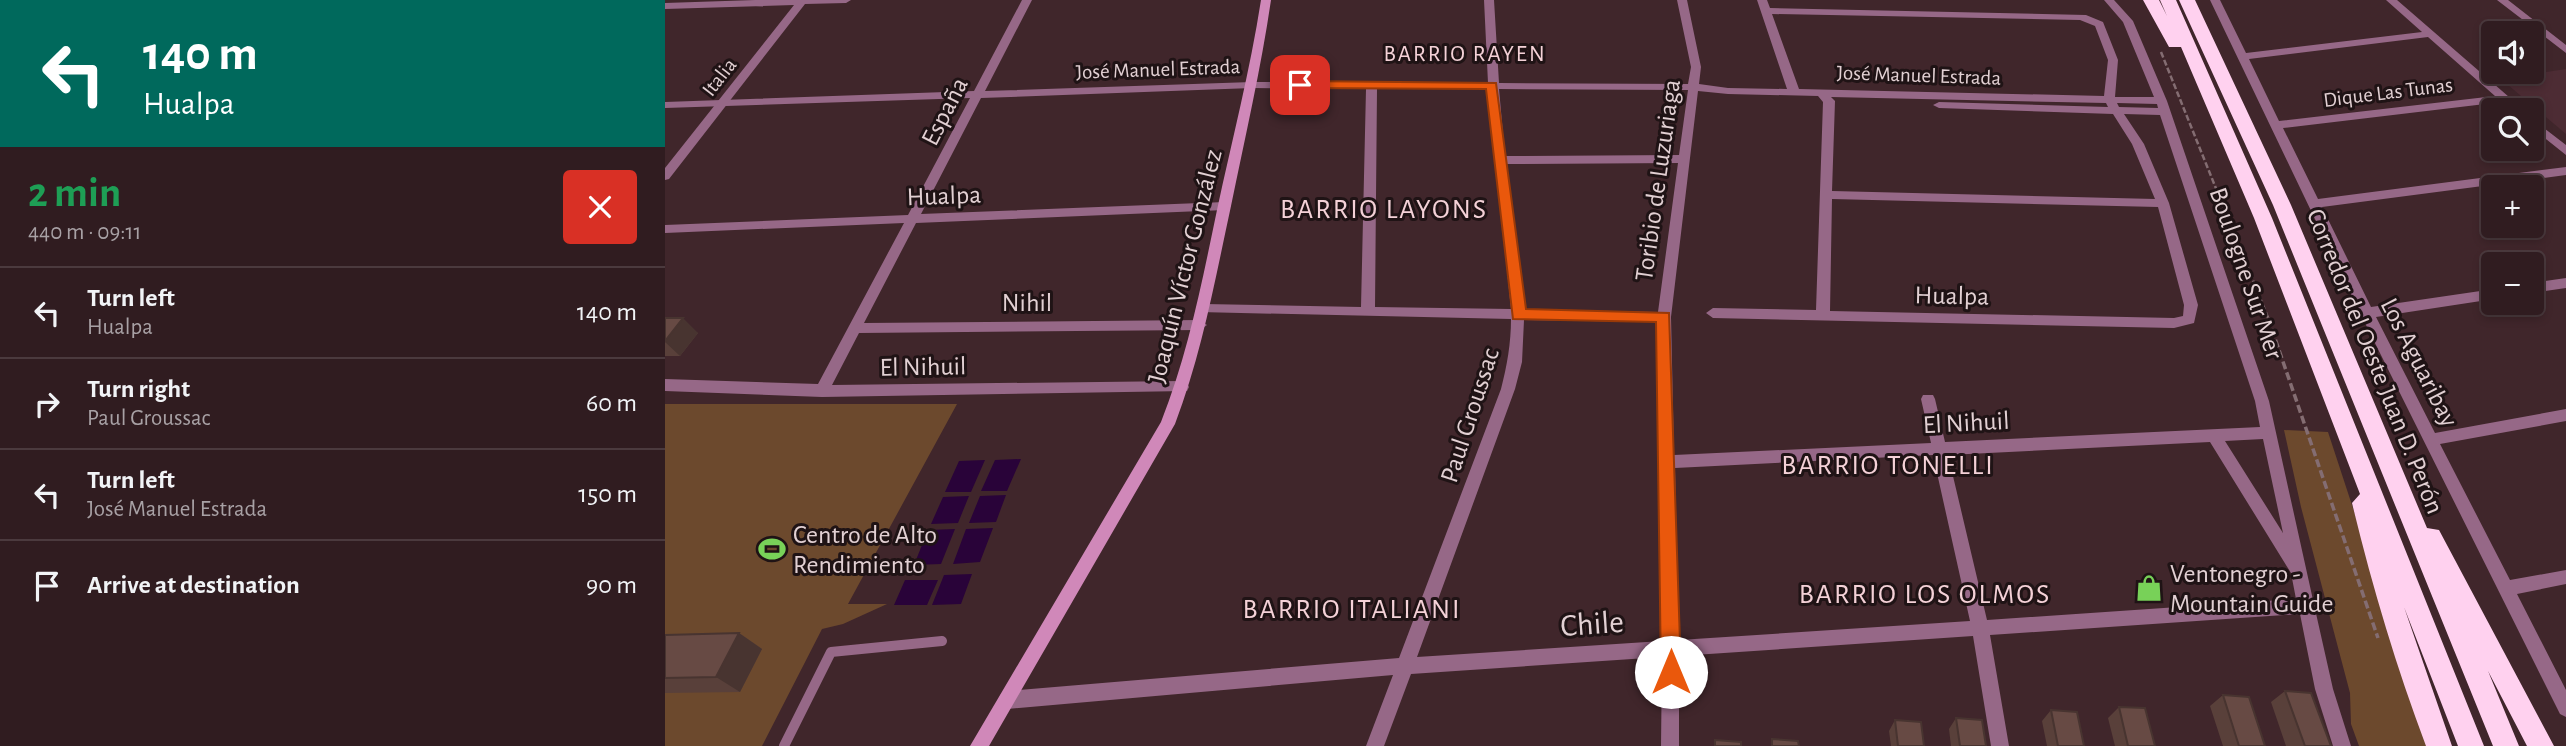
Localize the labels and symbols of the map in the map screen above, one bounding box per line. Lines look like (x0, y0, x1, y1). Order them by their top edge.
district label: BARRIO RAYEN (1383, 43, 1547, 66)
street label: Italia (698, 54, 741, 100)
pin (1270, 55, 1330, 115)
street label: José Manuel Estrada (1075, 56, 1241, 83)
street label: José Manuel Estrada (1836, 62, 2002, 89)
street label: España (917, 73, 973, 150)
street label: Dique Las Tunas (2322, 74, 2454, 111)
street label: Toribio de Luzuriaga (1631, 78, 1685, 283)
street label: Joaquín Víctor González (1143, 147, 1227, 386)
street label: Hualpa (906, 182, 982, 210)
street label: Boulogne Sur Mer (2205, 184, 2288, 363)
district label: BARRIO LAYONS (1280, 196, 1488, 224)
street label: Corredor del Oeste Juan D. Perón (2302, 205, 2448, 518)
street label: Hualpa (1915, 282, 1989, 310)
street label: Nihil (1002, 290, 1052, 316)
street label: Los Aguaribay (2376, 294, 2463, 431)
street label: Paul Groussac (1436, 345, 1504, 486)
street label: El Nihuil (879, 353, 967, 381)
street label: El Nihuil (1922, 408, 2010, 438)
district label: BARRIO TONELLI (1781, 452, 1995, 480)
place label: Centro de Alto Rendimiento (793, 522, 937, 578)
sports icon: Centro de Alto Rendimiento (757, 534, 787, 564)
place label: Ventonegro - Mountain Guide (2170, 561, 2334, 617)
shop icon: Ventonegro - Mountain Guide (2134, 573, 2164, 603)
district label: BARRIO LOS OLMOS (1799, 581, 2051, 609)
district label: BARRIO ITALIANI (1242, 596, 1462, 624)
street label: Chile (1559, 606, 1625, 642)
position arrow (1634, 635, 1708, 709)

